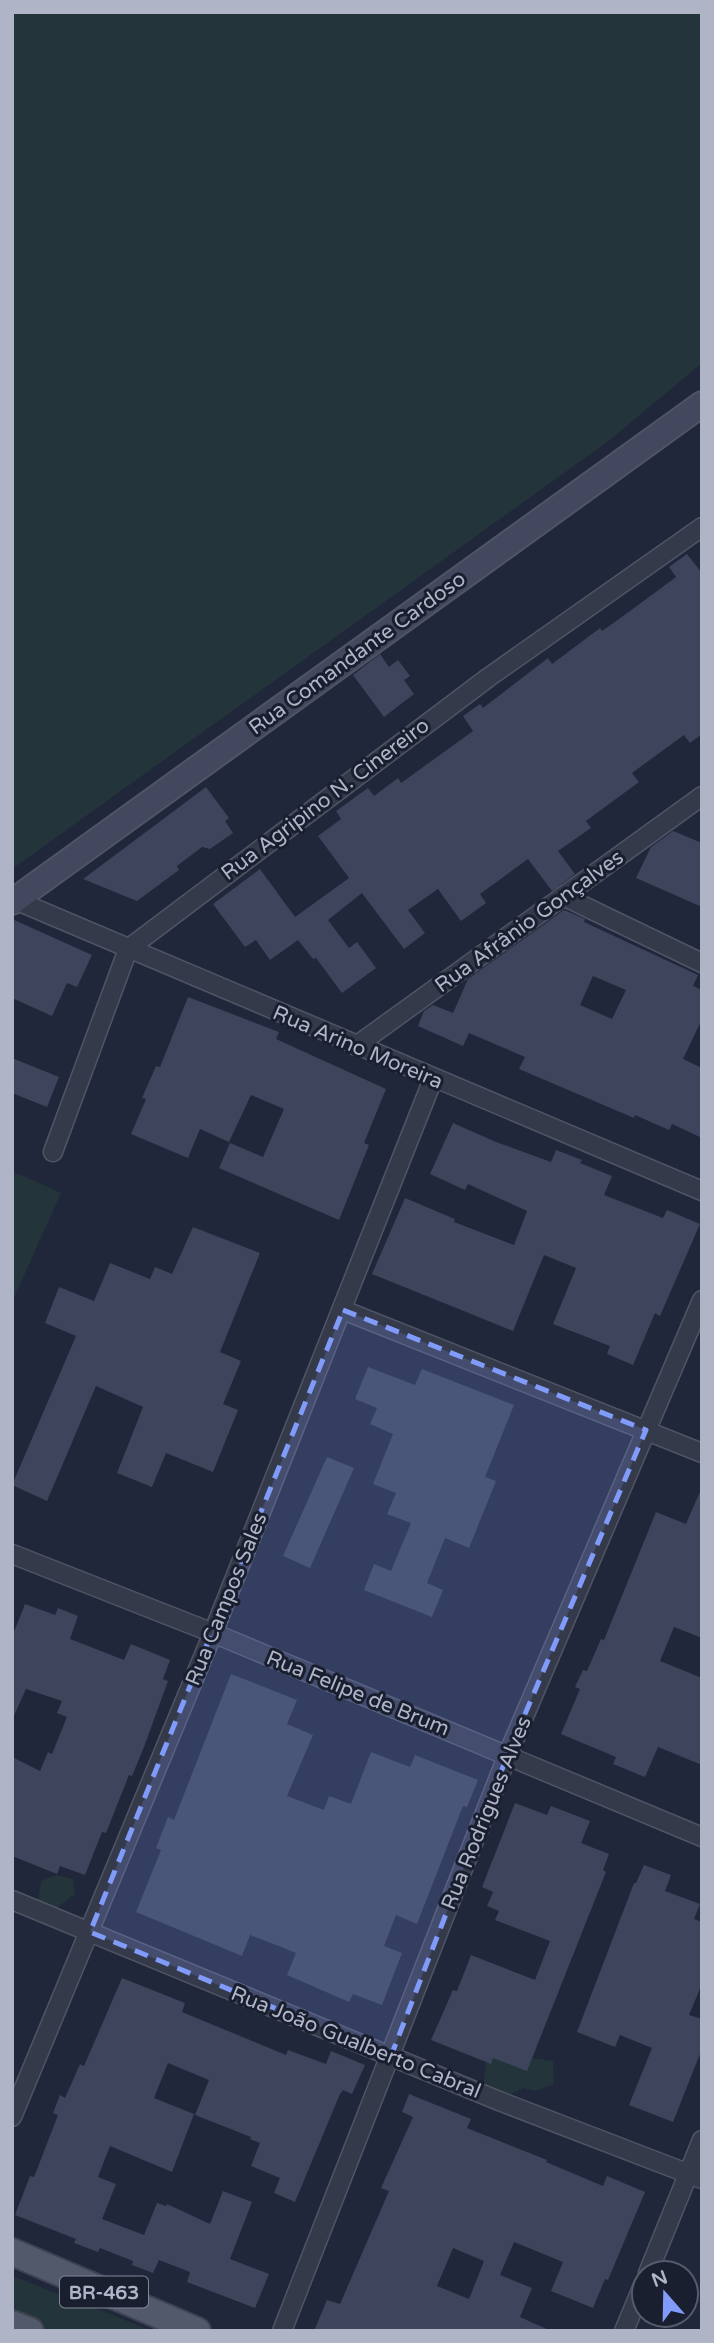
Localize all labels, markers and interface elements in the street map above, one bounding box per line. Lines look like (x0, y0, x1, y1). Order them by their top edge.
street label: Rua Comandante Cardoso (244, 566, 471, 740)
street label: Rua Agripino N. Cinereiro (216, 713, 434, 886)
street label: Rua Afrânio Gonçalves (430, 845, 628, 998)
street label: Rua Arino Moreira (269, 1000, 447, 1095)
street label: Rua Campos Sales (180, 1509, 273, 1689)
street label: Rua Felipe de Brum (263, 1645, 453, 1742)
street label: Rua Rodrigues Alves (436, 1713, 537, 1914)
street label: Rua João Gualberto Cabral (227, 1981, 484, 2104)
north arrow (630, 2259, 700, 2329)
text: N (649, 2266, 670, 2292)
road number: BR-463 (60, 2276, 148, 2308)

